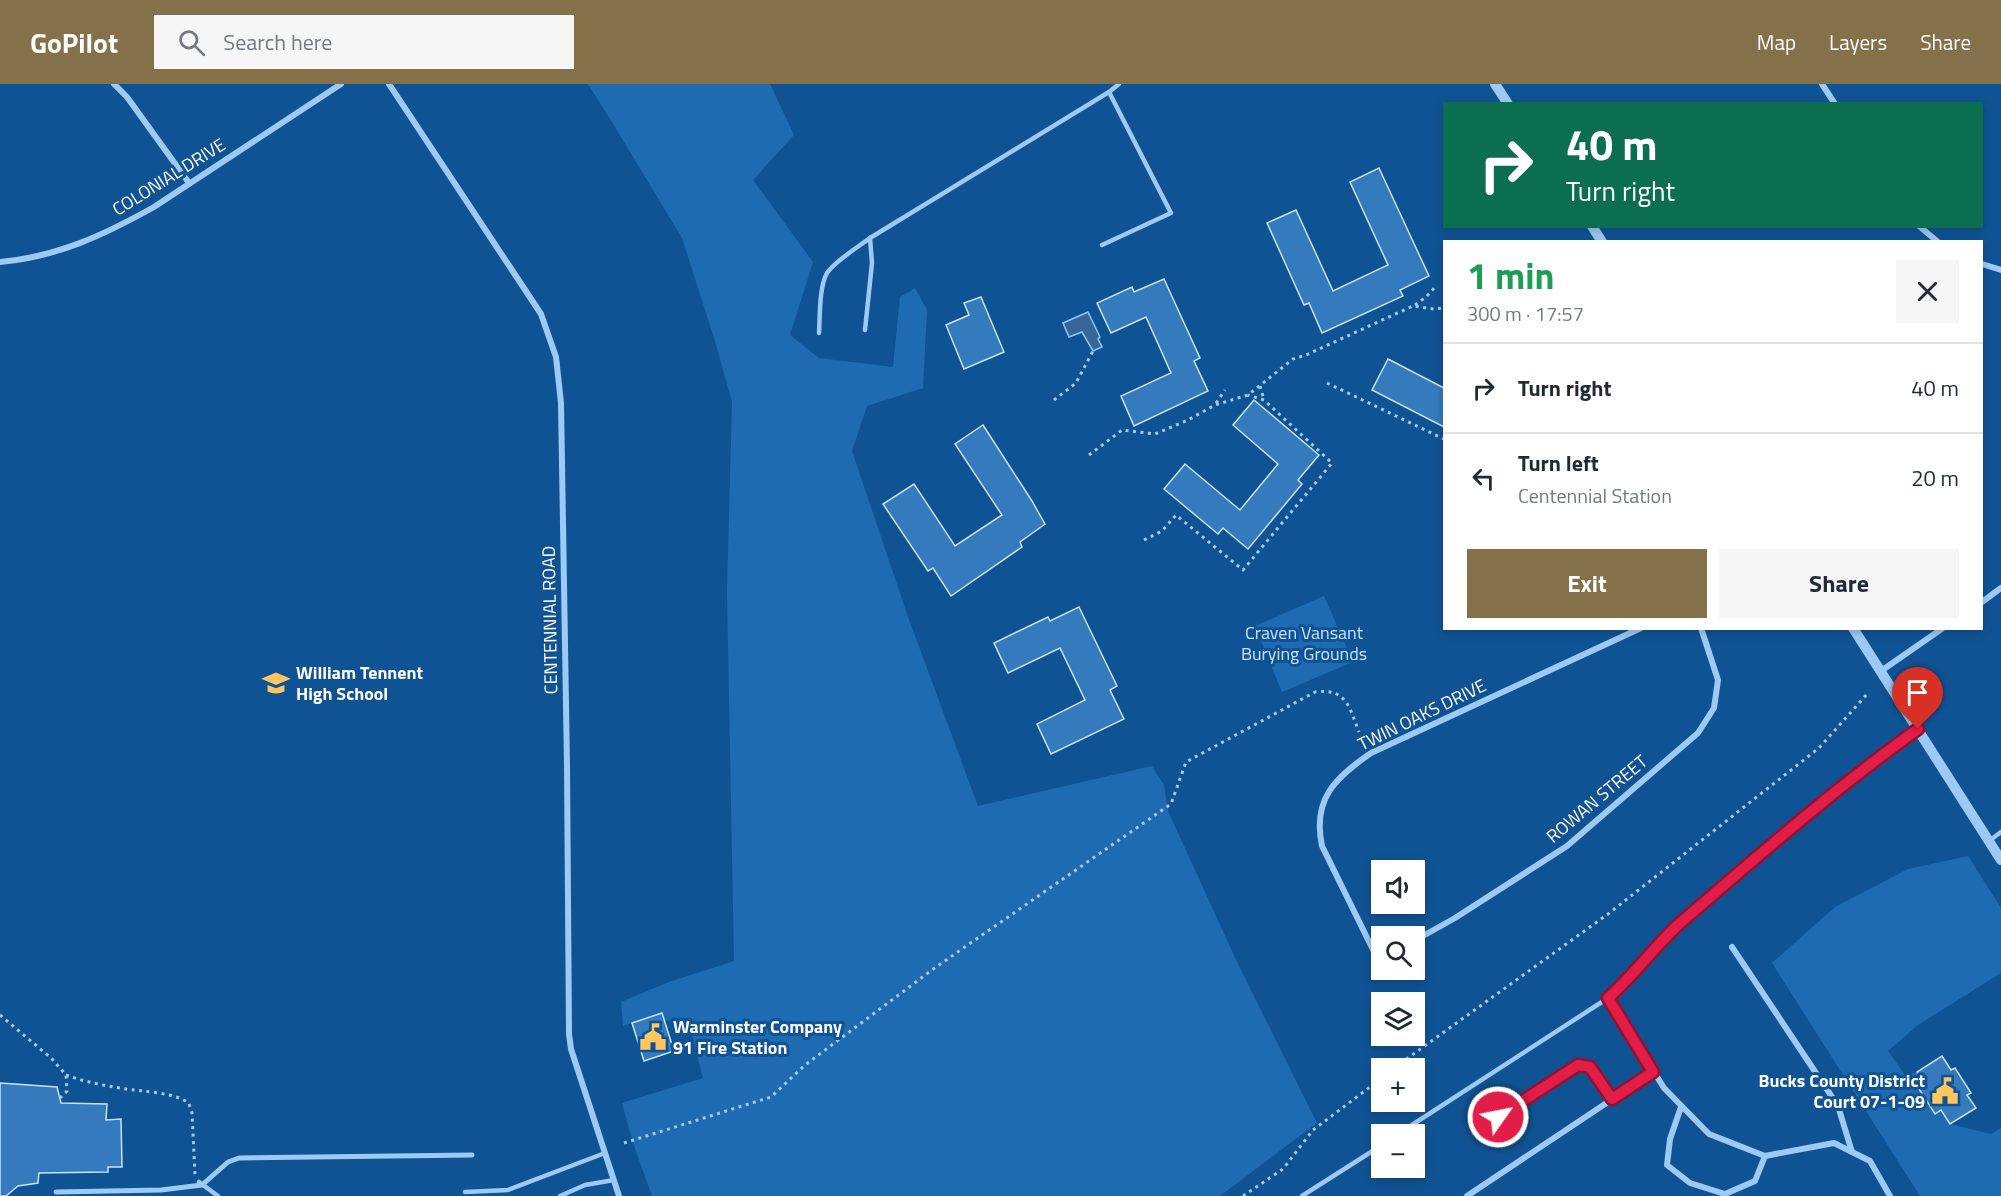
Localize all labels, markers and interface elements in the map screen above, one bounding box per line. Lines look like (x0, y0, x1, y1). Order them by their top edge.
search box (154, 15, 574, 69)
text: GoPilot (30, 21, 118, 64)
text: Search here (223, 25, 332, 59)
icon: search (175, 26, 208, 59)
text: Map (1757, 26, 1796, 58)
text: Layers (1829, 26, 1887, 58)
text: Share (1920, 26, 1971, 58)
text: 40 m (1566, 112, 1658, 176)
icon: right (1467, 126, 1545, 204)
street label: COLONIAL DRIVE (107, 131, 231, 222)
text: Turn right (1566, 170, 1675, 211)
text: 1 min (1467, 248, 1554, 303)
button: close (1896, 260, 1959, 323)
text: 300 m · 17:57 (1467, 298, 1584, 329)
text: Turn right (1518, 371, 1612, 405)
text: 40 m (1911, 371, 1959, 405)
icon: right (1467, 372, 1500, 405)
text: Turn left (1518, 446, 1599, 480)
text: 20 m (1911, 461, 1959, 495)
icon: left (1467, 462, 1500, 495)
text: Centennial Station (1518, 480, 1672, 511)
street label: CENTENNIAL ROAD (535, 546, 564, 694)
button: Exit (1467, 549, 1707, 618)
button: Share (1719, 549, 1959, 618)
park label: Craven Vansant Burying Grounds (1241, 619, 1367, 667)
place label: William Tennent High School (296, 659, 423, 707)
pin (1892, 667, 1943, 729)
school or university icon: William Tennent High School (261, 668, 291, 698)
street label: TWIN OAKS DRIVE (1353, 672, 1491, 757)
icon: arrive (1901, 676, 1934, 709)
street label: ROWAN STREET (1540, 748, 1654, 849)
map controls (1371, 860, 1425, 1178)
button: sound (1371, 860, 1425, 914)
button: search (1371, 926, 1425, 980)
button: layers (1371, 992, 1425, 1046)
place label: Warminster Company 91 Fire Station (673, 1013, 842, 1061)
public building icon: Warminster Company 91 Fire Station (638, 1022, 668, 1052)
button: + (1371, 1058, 1425, 1112)
place label: Bucks County District Court 07-1-09 (1759, 1067, 1925, 1115)
public building icon: Bucks County District Court 07-1-09 (1930, 1076, 1960, 1106)
position arrow (1466, 1085, 1530, 1149)
button: − (1371, 1124, 1425, 1178)

